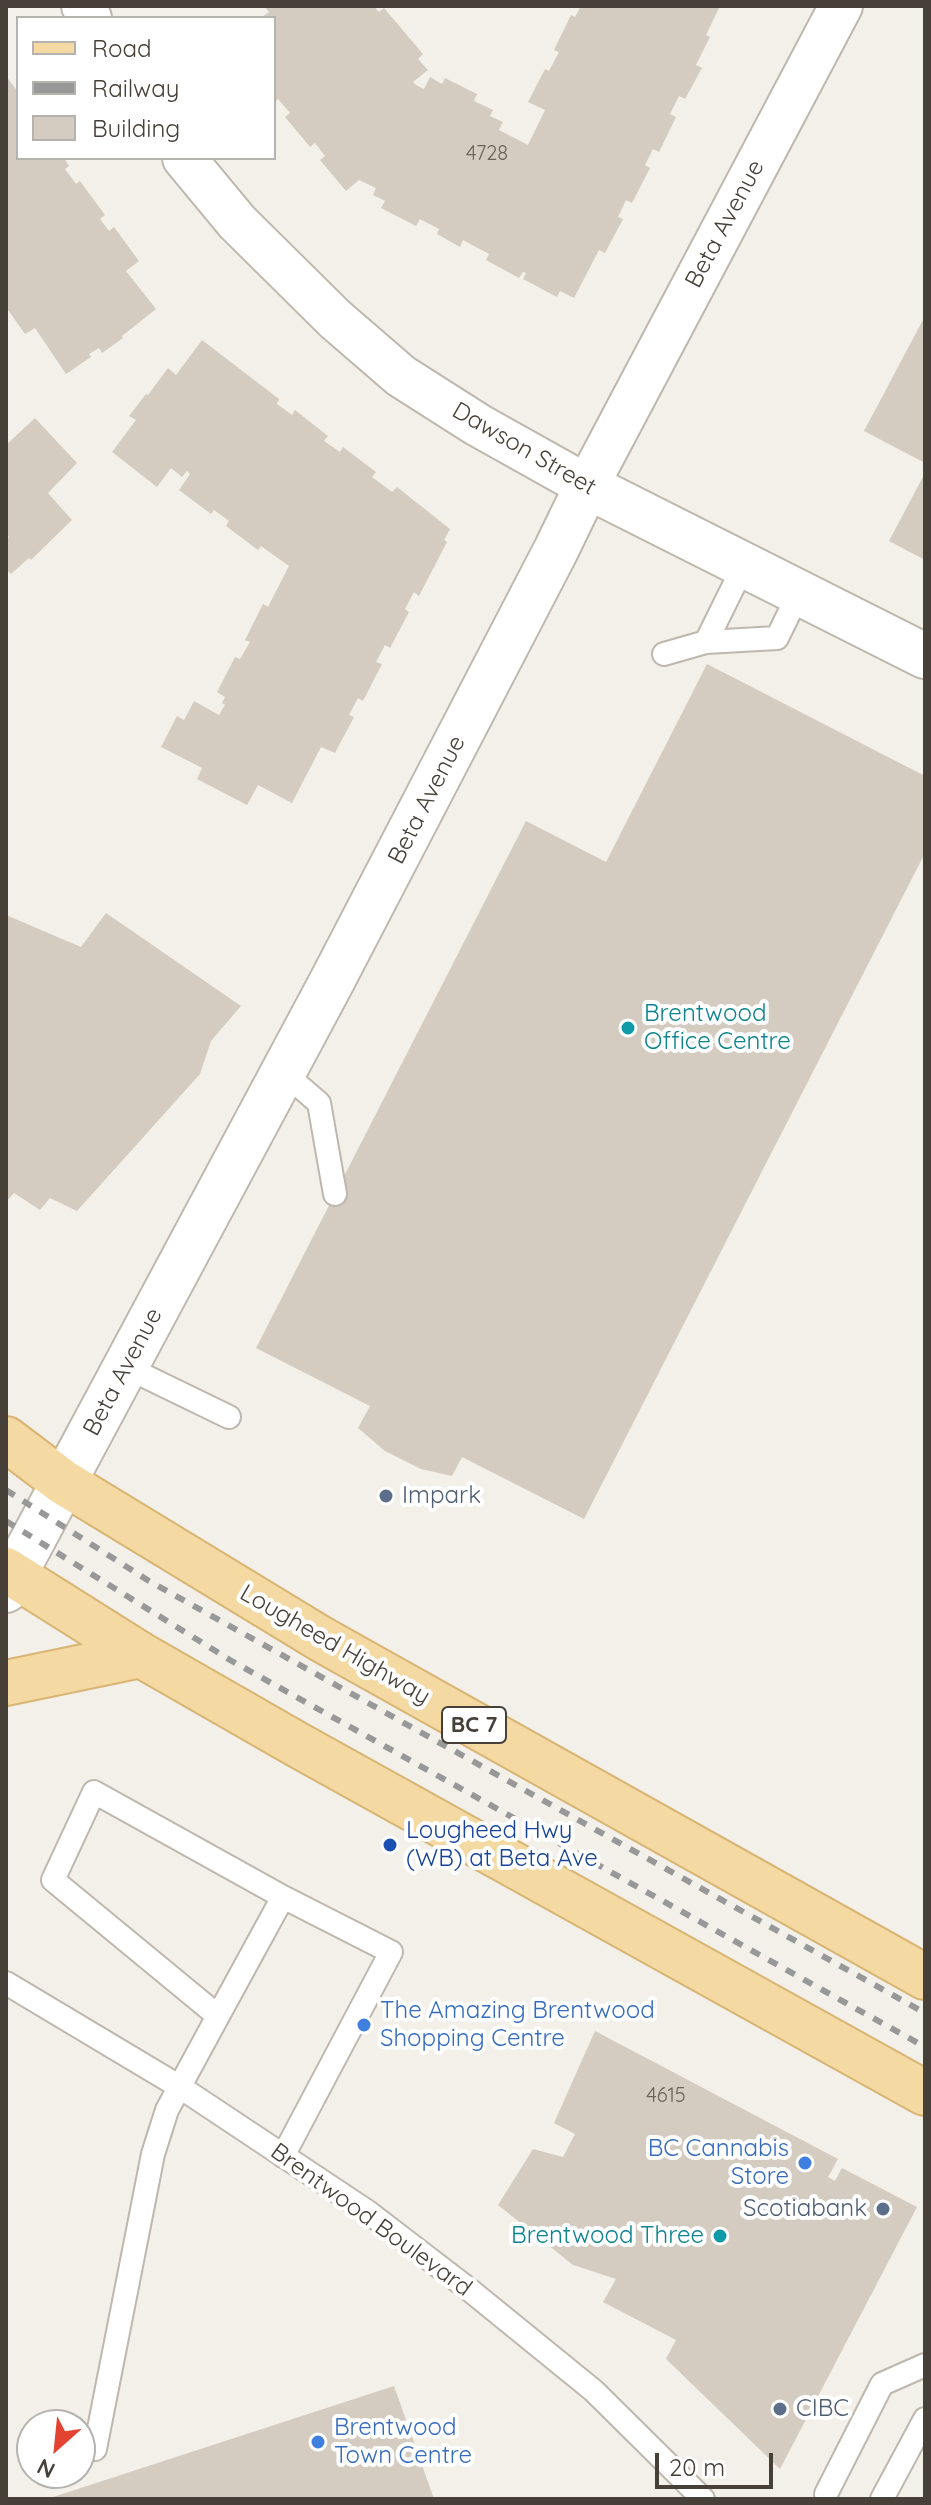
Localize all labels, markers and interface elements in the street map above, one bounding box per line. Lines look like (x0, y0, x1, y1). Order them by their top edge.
legend (16, 16, 276, 160)
text: Road (92, 33, 152, 63)
text: Railway (92, 73, 179, 103)
text: Building (92, 113, 180, 143)
house number: 4728 (466, 142, 508, 166)
street label: Beta Avenue (679, 155, 771, 293)
street label: Dawson Street (447, 396, 601, 502)
street label: Beta Avenue (382, 731, 472, 869)
place label: Brentwood Office Centre (644, 1000, 791, 1056)
marker: Brentwood Office Centre (619, 1019, 637, 1037)
street label: Beta Avenue (77, 1303, 169, 1441)
place label: Impark (402, 1482, 481, 1510)
marker: Impark (377, 1487, 395, 1505)
street label: Lougheed Highway (235, 1579, 435, 1711)
road number: BC 7 (442, 1707, 506, 1743)
place label: Lougheed Hwy (WB) at Beta Ave (406, 1817, 598, 1873)
marker: Lougheed Hwy (WB) at Beta Ave (381, 1836, 399, 1854)
place label: The Amazing Brentwood Shopping Centre (380, 1997, 655, 2053)
marker: The Amazing Brentwood Shopping Centre (355, 2016, 373, 2034)
house number: 4615 (646, 2084, 686, 2108)
place label: BC Cannabis Store (648, 2135, 789, 2191)
street label: Brentwood Boulevard (265, 2137, 477, 2303)
marker: BC Cannabis Store (796, 2154, 814, 2172)
place label: Scotiabank (743, 2195, 867, 2223)
marker: Scotiabank (874, 2200, 892, 2218)
place label: Brentwood Three (511, 2222, 704, 2250)
marker: Brentwood Three (711, 2227, 729, 2245)
place label: CIBC (796, 2395, 849, 2423)
marker: CIBC (771, 2400, 789, 2418)
north arrow (16, 2409, 96, 2489)
place label: Brentwood Town Centre (334, 2414, 472, 2470)
marker: Brentwood Town Centre (309, 2433, 327, 2451)
scale bar (659, 2437, 777, 2487)
text: N (32, 2452, 60, 2485)
text: 20 m (669, 2452, 725, 2482)

